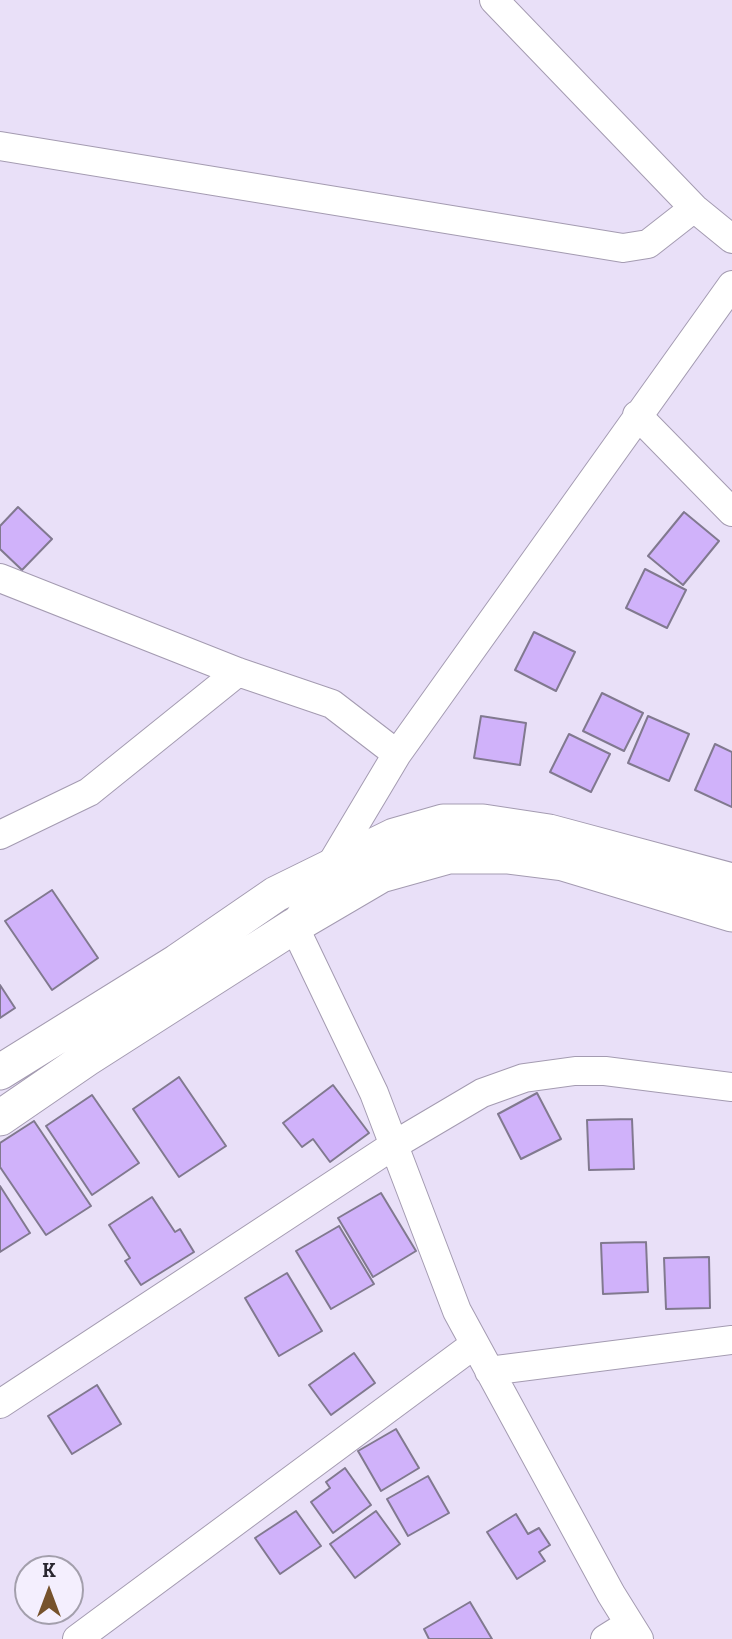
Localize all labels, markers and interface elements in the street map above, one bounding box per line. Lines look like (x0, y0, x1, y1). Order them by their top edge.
north arrow (14, 1555, 84, 1625)
text: K (42, 1559, 56, 1582)

